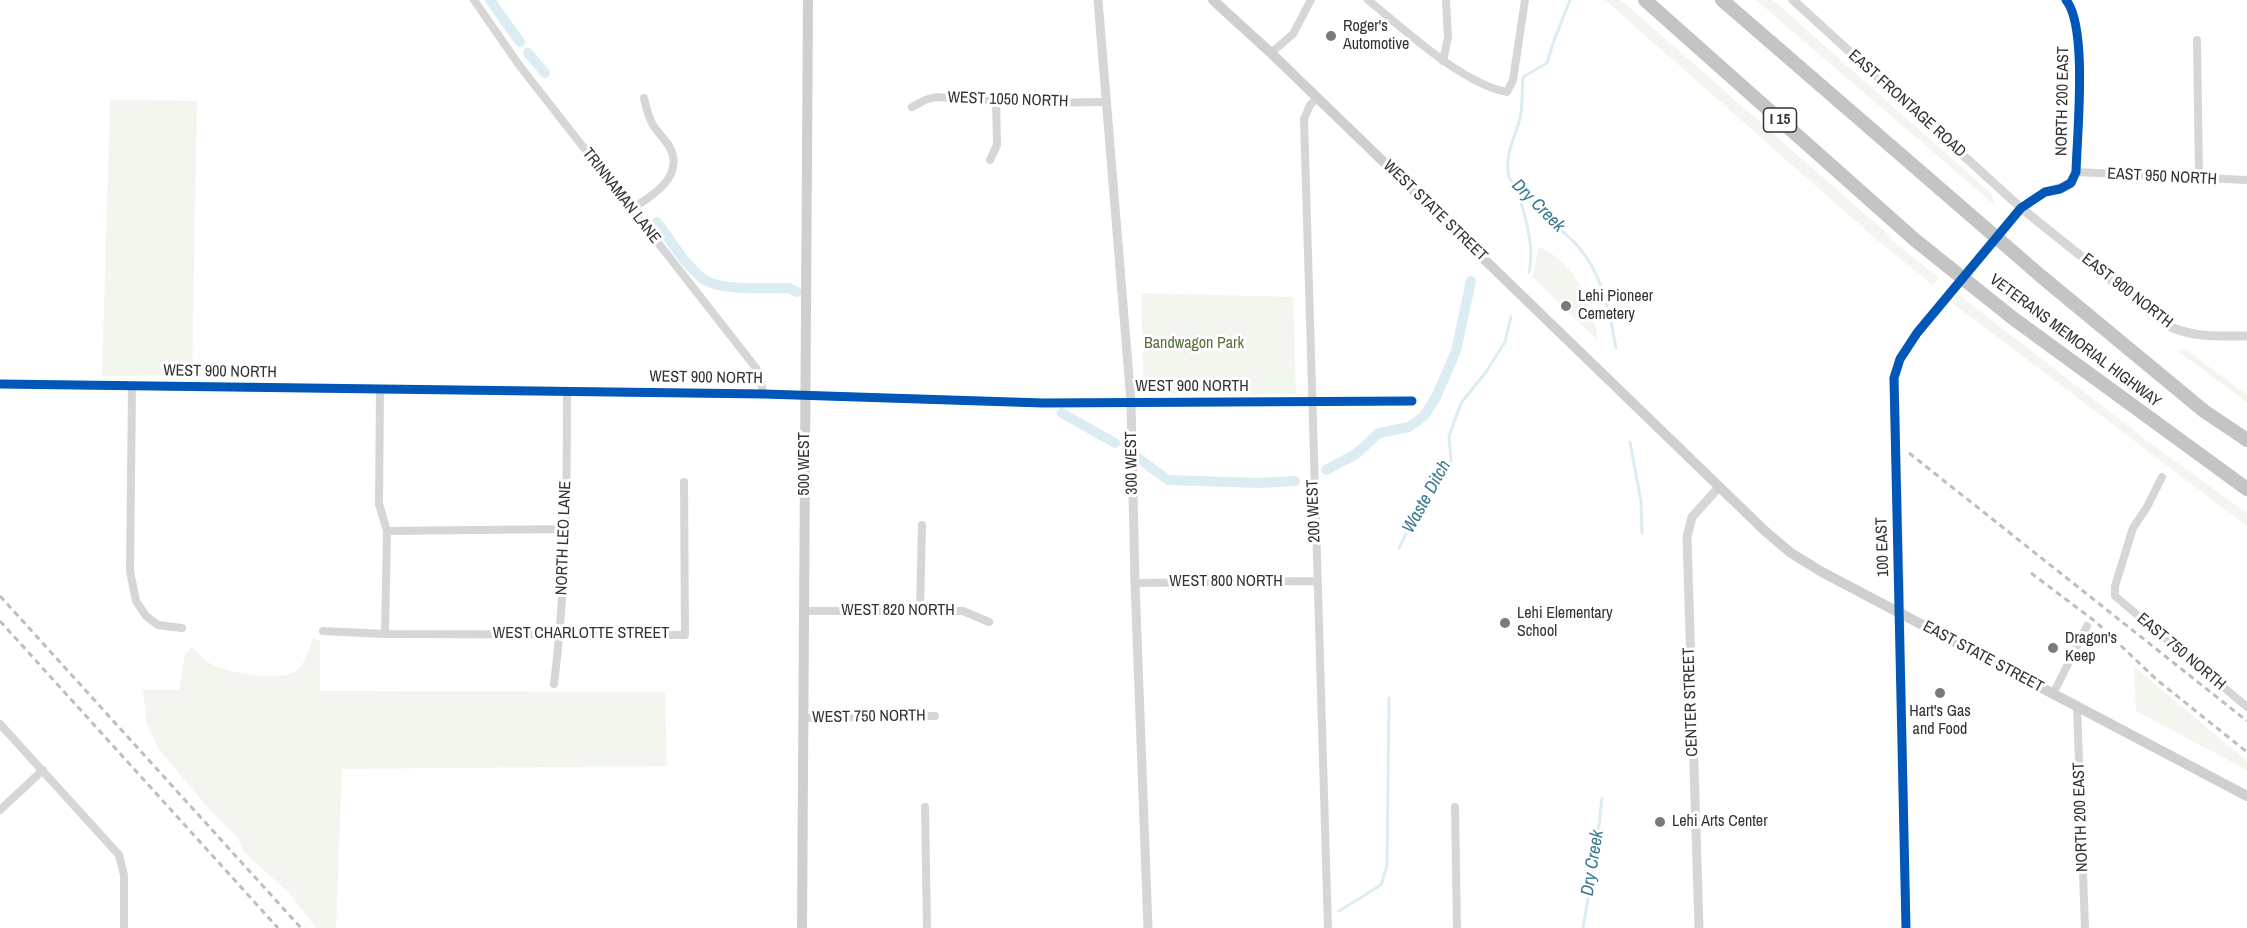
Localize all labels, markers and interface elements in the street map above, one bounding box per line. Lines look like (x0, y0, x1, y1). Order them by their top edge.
place label: Roger's Automotive (1343, 17, 1409, 55)
marker: Roger's Automotive (1324, 29, 1338, 43)
street label: EAST FRONTAGE ROAD (1844, 46, 1970, 162)
street label: NORTH 200 EAST (2052, 46, 2074, 156)
street label: WEST 1050 NORTH (947, 88, 1069, 112)
road number: I 15 (1764, 108, 1796, 132)
street label: TRINNAMAN LANE (578, 144, 664, 248)
street label: WEST STATE STREET (1379, 156, 1491, 266)
street label: EAST 950 NORTH (2107, 165, 2217, 189)
water label: Dry Creek (1507, 175, 1569, 237)
street label: EAST 900 NORTH (2078, 250, 2176, 332)
street label: VETERANS MEMORIAL HIGHWAY (1986, 270, 2164, 412)
place label: Lehi Pioneer Cemetery (1578, 287, 1653, 325)
marker: Lehi Pioneer Cemetery (1559, 299, 1573, 313)
park label: Bandwagon Park (1144, 334, 1244, 354)
street label: WEST 900 NORTH (163, 361, 277, 383)
street label: WEST 900 NORTH (649, 367, 763, 389)
street label: WEST 900 NORTH (1135, 377, 1249, 397)
street label: 300 WEST (1122, 431, 1142, 495)
street label: 500 WEST (795, 432, 815, 496)
water label: Waste Ditch (1398, 457, 1456, 537)
street label: 200 WEST (1303, 479, 1325, 543)
street label: NORTH LEO LANE (552, 481, 576, 595)
street label: 100 EAST (1872, 517, 1894, 577)
street label: WEST 800 NORTH (1169, 572, 1283, 592)
street label: WEST 820 NORTH (841, 601, 955, 621)
place label: Lehi Elementary School (1517, 604, 1613, 642)
street label: EAST 750 NORTH (2133, 609, 2229, 695)
marker: Lehi Elementary School (1498, 616, 1512, 630)
street label: EAST STATE STREET (1919, 617, 2047, 697)
street label: WEST CHARLOTTE STREET (493, 624, 669, 644)
place label: Dragon's Keep (2065, 629, 2117, 667)
marker: Dragon's Keep (2046, 641, 2060, 655)
street label: CENTER STREET (1679, 647, 1703, 757)
marker: Hart's Gas and Food (1933, 686, 1947, 700)
place label: Hart's Gas and Food (1909, 702, 1971, 740)
street label: WEST 750 NORTH (812, 706, 926, 728)
street label: NORTH 200 EAST (2069, 762, 2093, 872)
place label: Lehi Arts Center (1672, 812, 1768, 832)
marker: Lehi Arts Center (1653, 815, 1667, 829)
water label: Dry Creek (1577, 829, 1609, 897)

